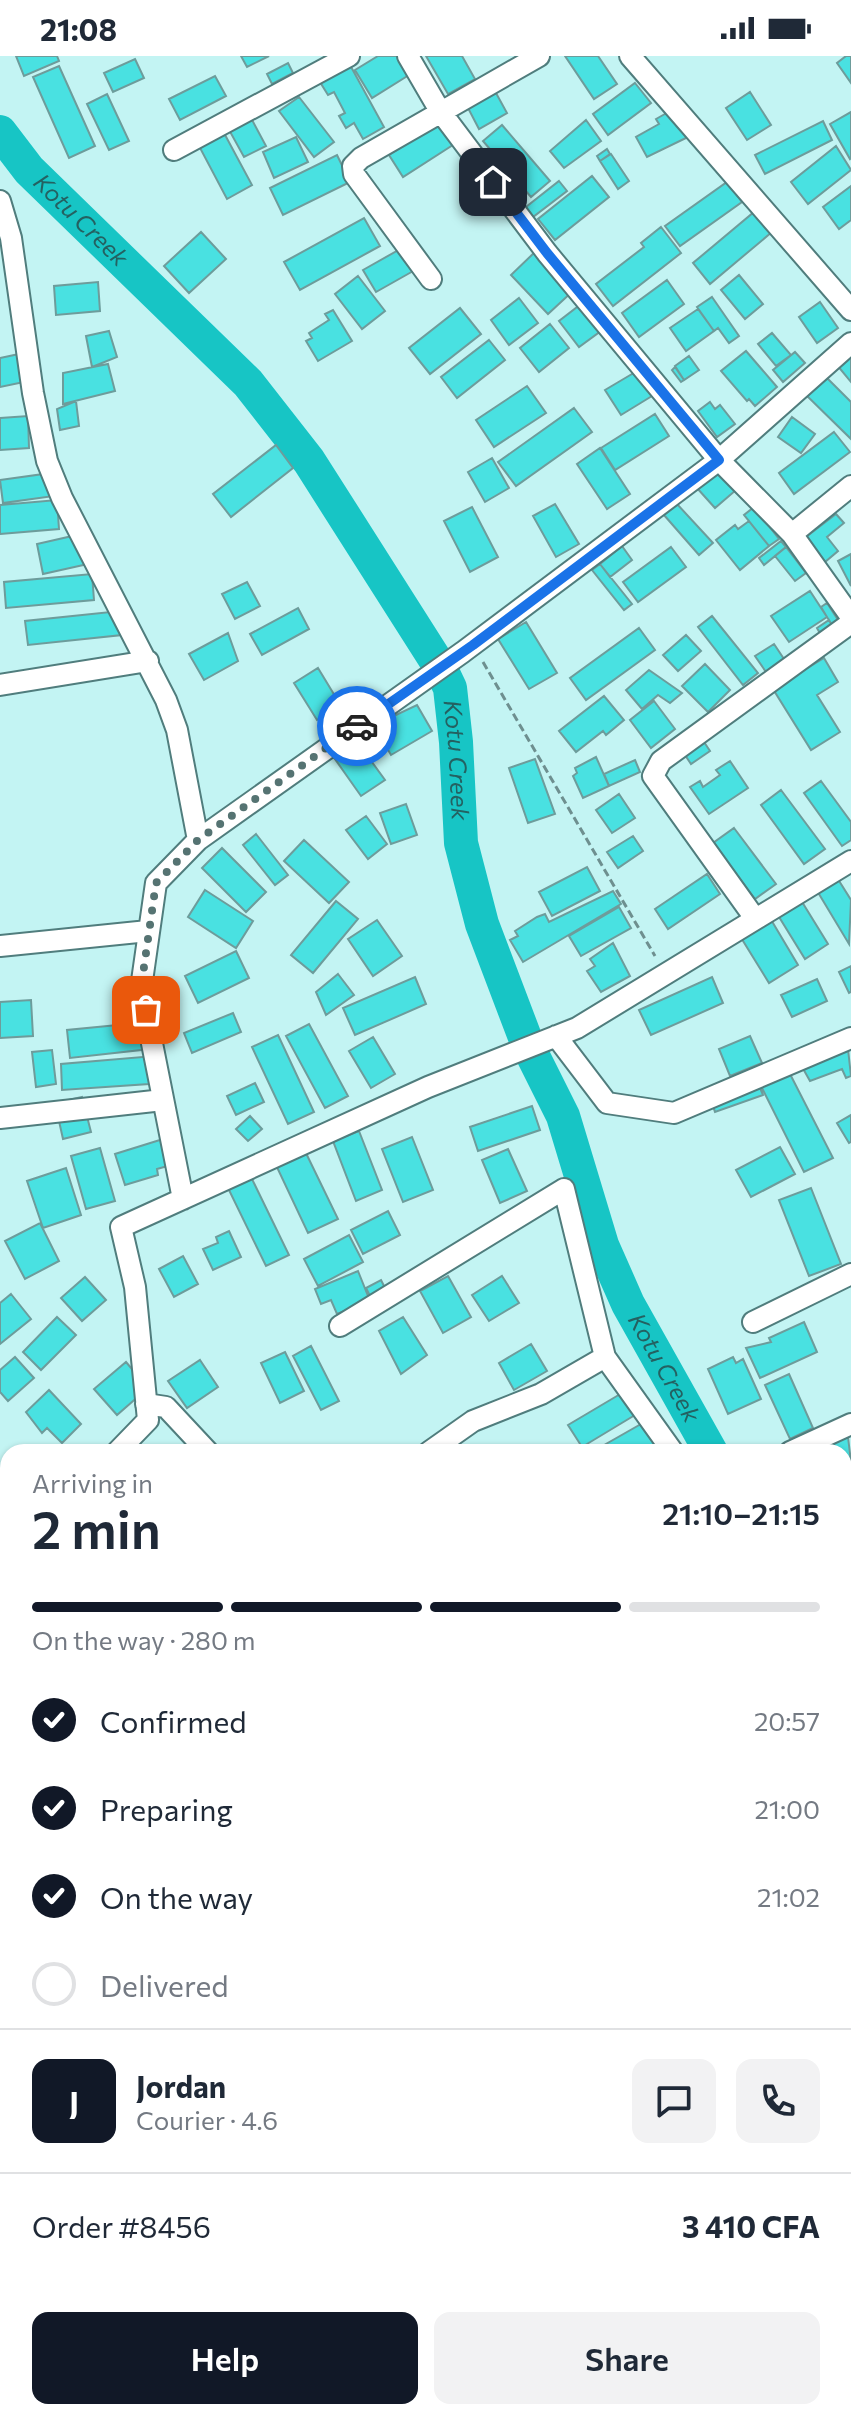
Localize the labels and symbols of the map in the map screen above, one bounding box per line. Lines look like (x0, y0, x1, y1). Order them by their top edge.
pin (459, 148, 527, 216)
water label: Kotu Creek (28, 167, 136, 272)
courier (317, 686, 397, 766)
water label: Kotu Creek (438, 698, 476, 822)
pin (112, 976, 180, 1044)
water label: Kotu Creek (623, 1307, 708, 1428)

